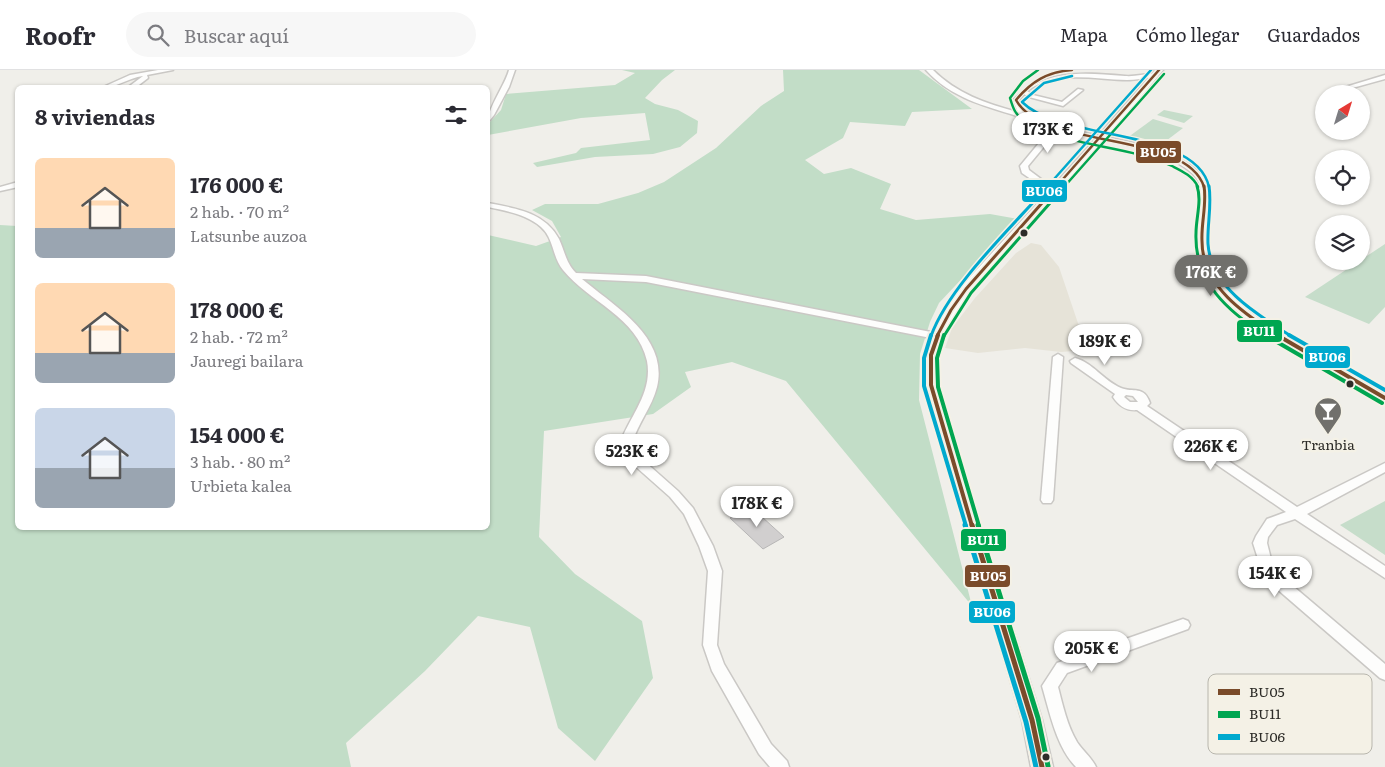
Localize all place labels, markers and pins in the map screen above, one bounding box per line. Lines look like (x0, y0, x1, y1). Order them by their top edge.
pin: 173K € (1007, 112, 1089, 154)
unlabelled marker (1019, 228, 1029, 238)
pin: 176K € (1170, 254, 1252, 297)
pin: 189K € (1064, 324, 1146, 366)
unlabelled marker (1345, 379, 1355, 389)
bar icon: Tranbia (1313, 396, 1343, 435)
pin: 226K € (1170, 428, 1252, 471)
pin: 523K € (591, 434, 673, 476)
place label: Tranbia (1301, 434, 1355, 454)
pin: 178K € (716, 486, 798, 528)
pin: 154K € (1234, 556, 1316, 598)
pin: 205K € (1051, 630, 1133, 673)
unlabelled marker (1041, 752, 1051, 762)

